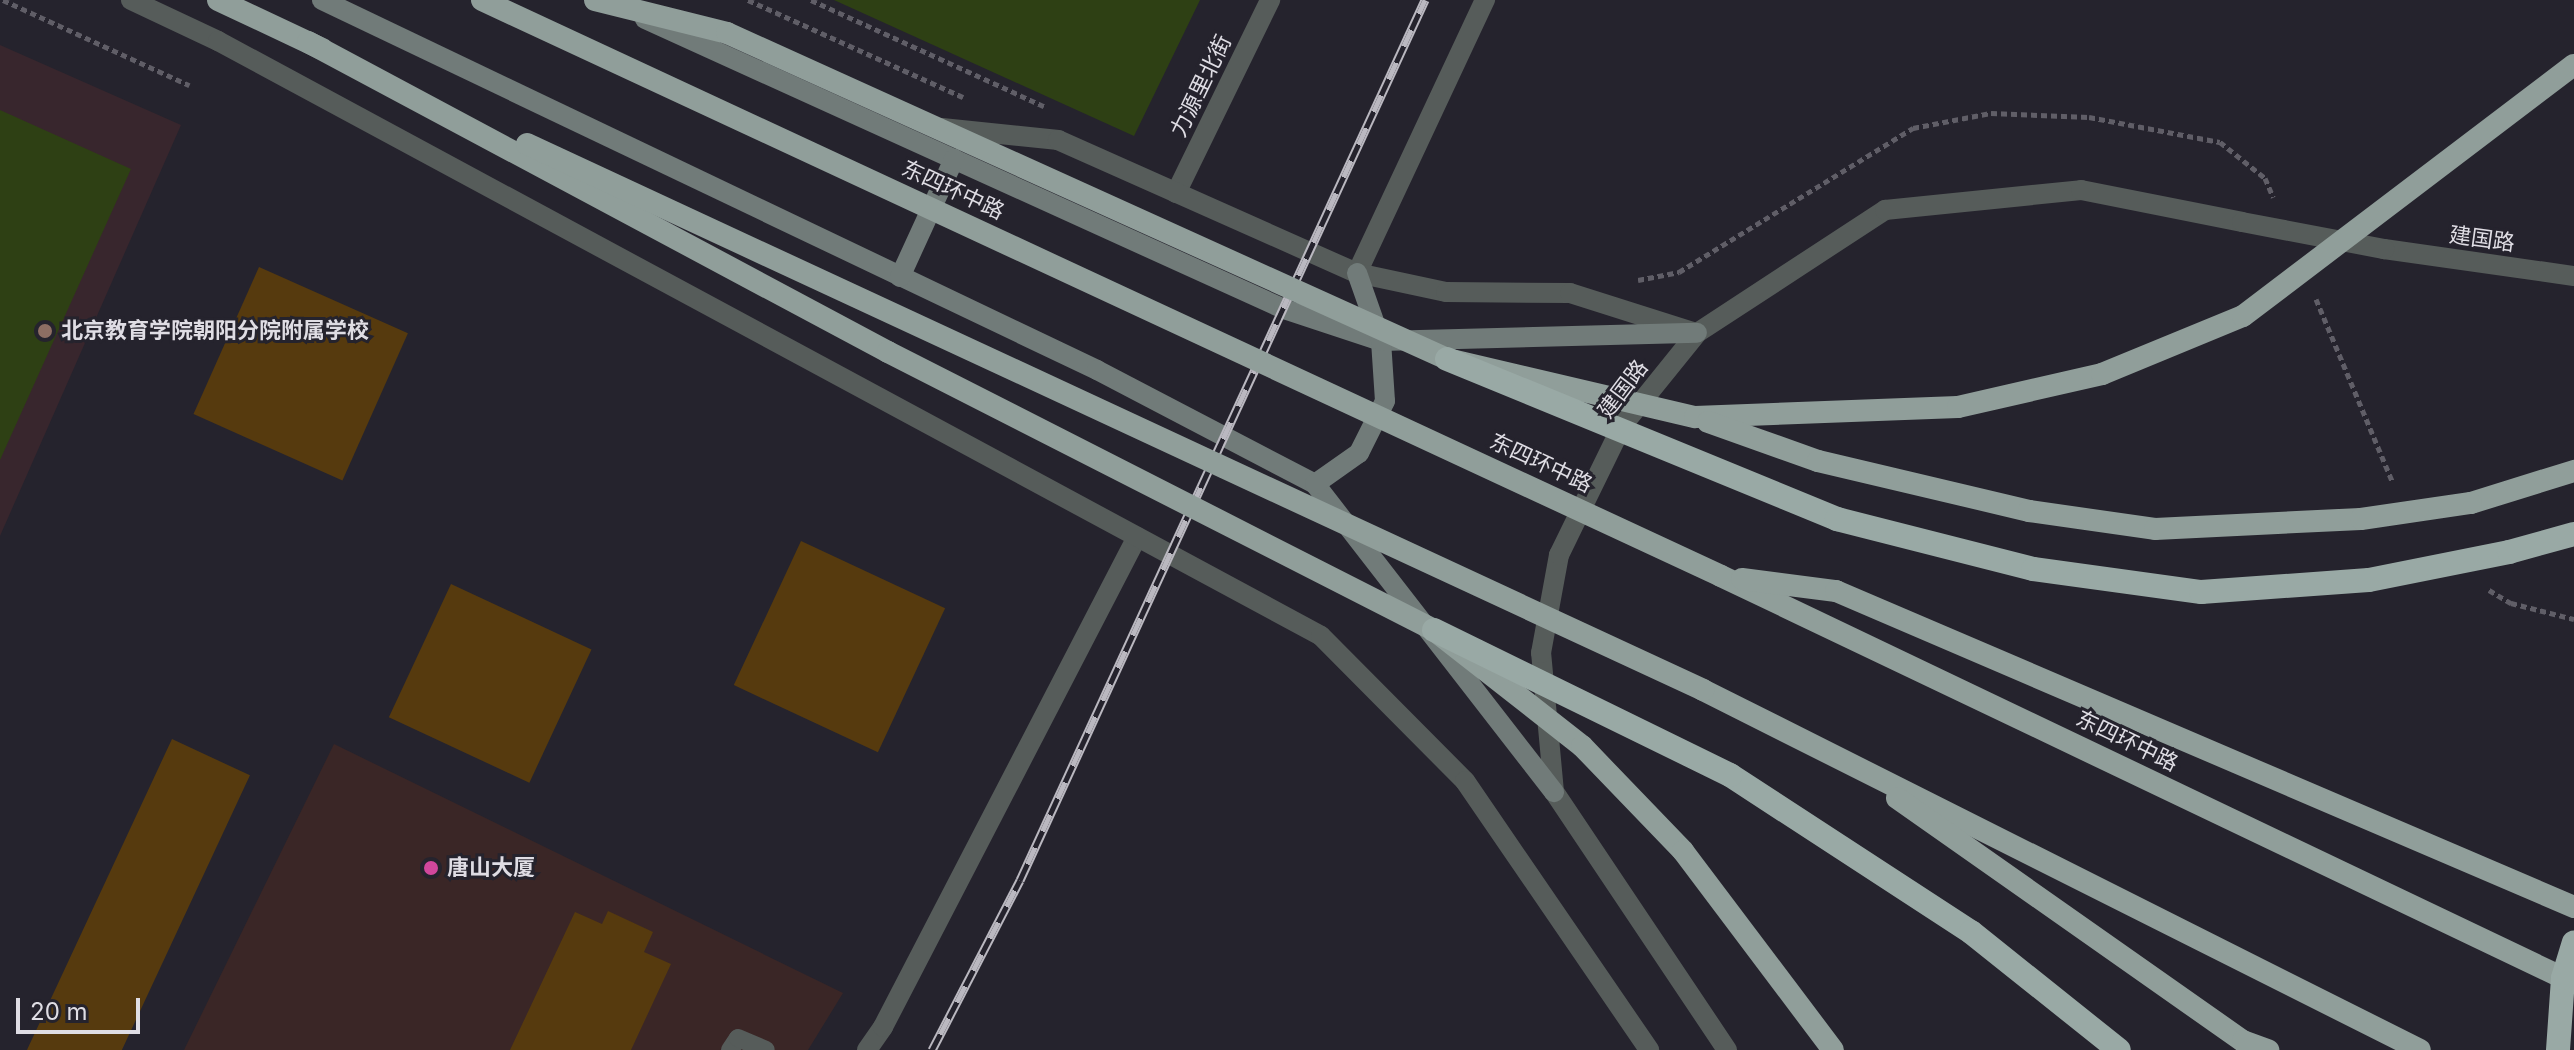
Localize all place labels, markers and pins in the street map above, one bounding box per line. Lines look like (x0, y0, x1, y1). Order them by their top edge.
place label: 北京教育学院朝阳分院附属学校 (61, 318, 369, 344)
marker: 北京教育学院朝阳分院附属学校 (36, 322, 54, 340)
place label: 唐山大厦 (447, 855, 535, 881)
marker: 唐山大厦 (422, 859, 440, 877)

